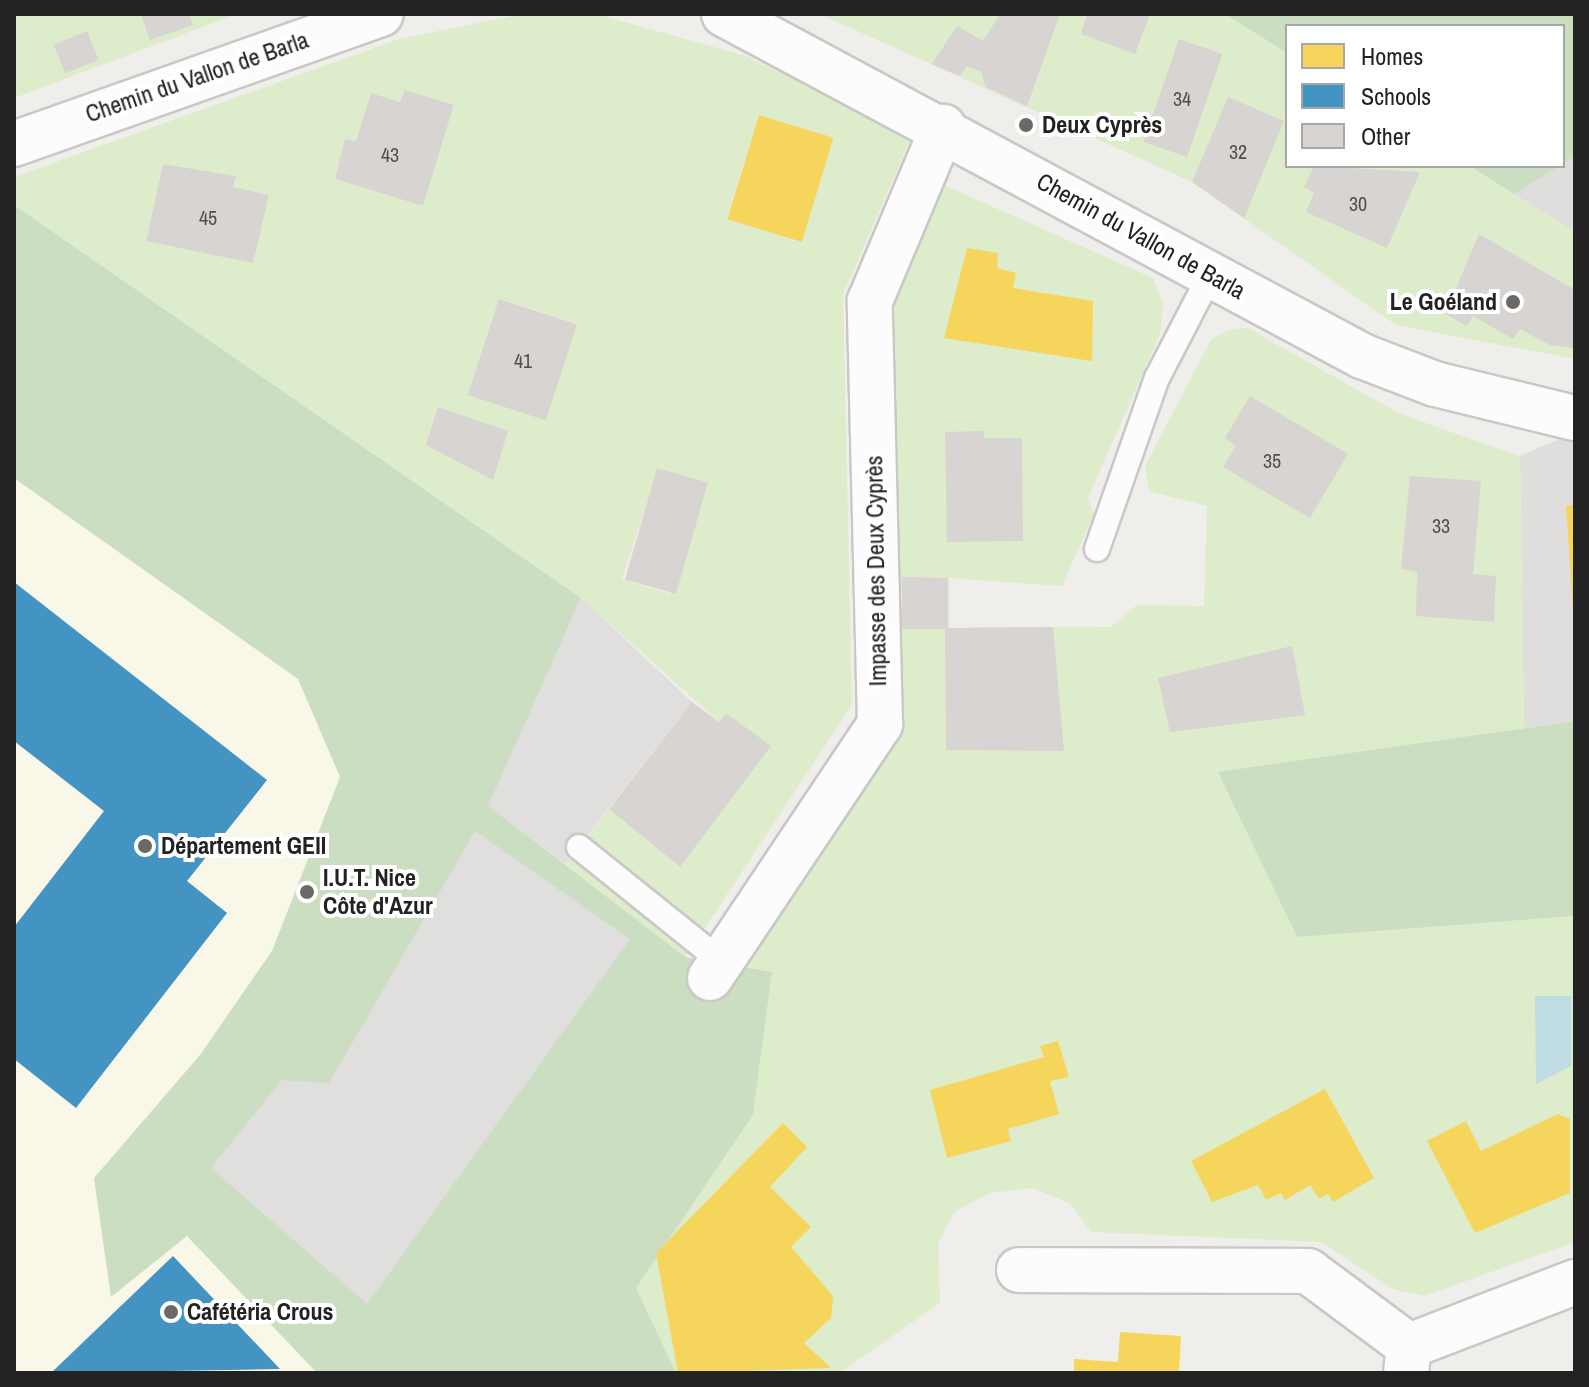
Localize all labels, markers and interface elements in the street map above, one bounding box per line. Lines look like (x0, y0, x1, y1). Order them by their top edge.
legend (1285, 24, 1565, 168)
street label: Chemin du Vallon de Barla (82, 25, 312, 129)
text: Homes (1361, 40, 1423, 72)
text: Schools (1361, 80, 1431, 112)
house number: 34 (1173, 86, 1191, 110)
place label: Deux Cyprès (1042, 111, 1162, 139)
marker: Deux Cyprès (1017, 116, 1035, 134)
text: Other (1361, 120, 1410, 152)
house number: 32 (1229, 139, 1247, 163)
house number: 43 (381, 142, 399, 166)
street label: Chemin du Vallon de Barla (1032, 167, 1250, 305)
house number: 30 (1349, 191, 1367, 215)
house number: 45 (199, 205, 217, 229)
place label: Le Goéland (1390, 288, 1497, 316)
marker: Le Goéland (1504, 293, 1522, 311)
house number: 41 (514, 348, 532, 372)
house number: 35 (1263, 448, 1281, 472)
street label: Impasse des Deux Cyprès (860, 455, 892, 687)
house number: 33 (1432, 513, 1450, 537)
place label: Département GEII (161, 832, 326, 860)
marker: Département GEII (136, 837, 154, 855)
place label: I.U.T. Nice Côte d'Azur (323, 864, 433, 920)
marker: I.U.T. Nice Côte d'Azur (298, 883, 316, 901)
place label: Cafétéria Crous (187, 1298, 334, 1326)
marker: Cafétéria Crous (162, 1303, 180, 1321)

